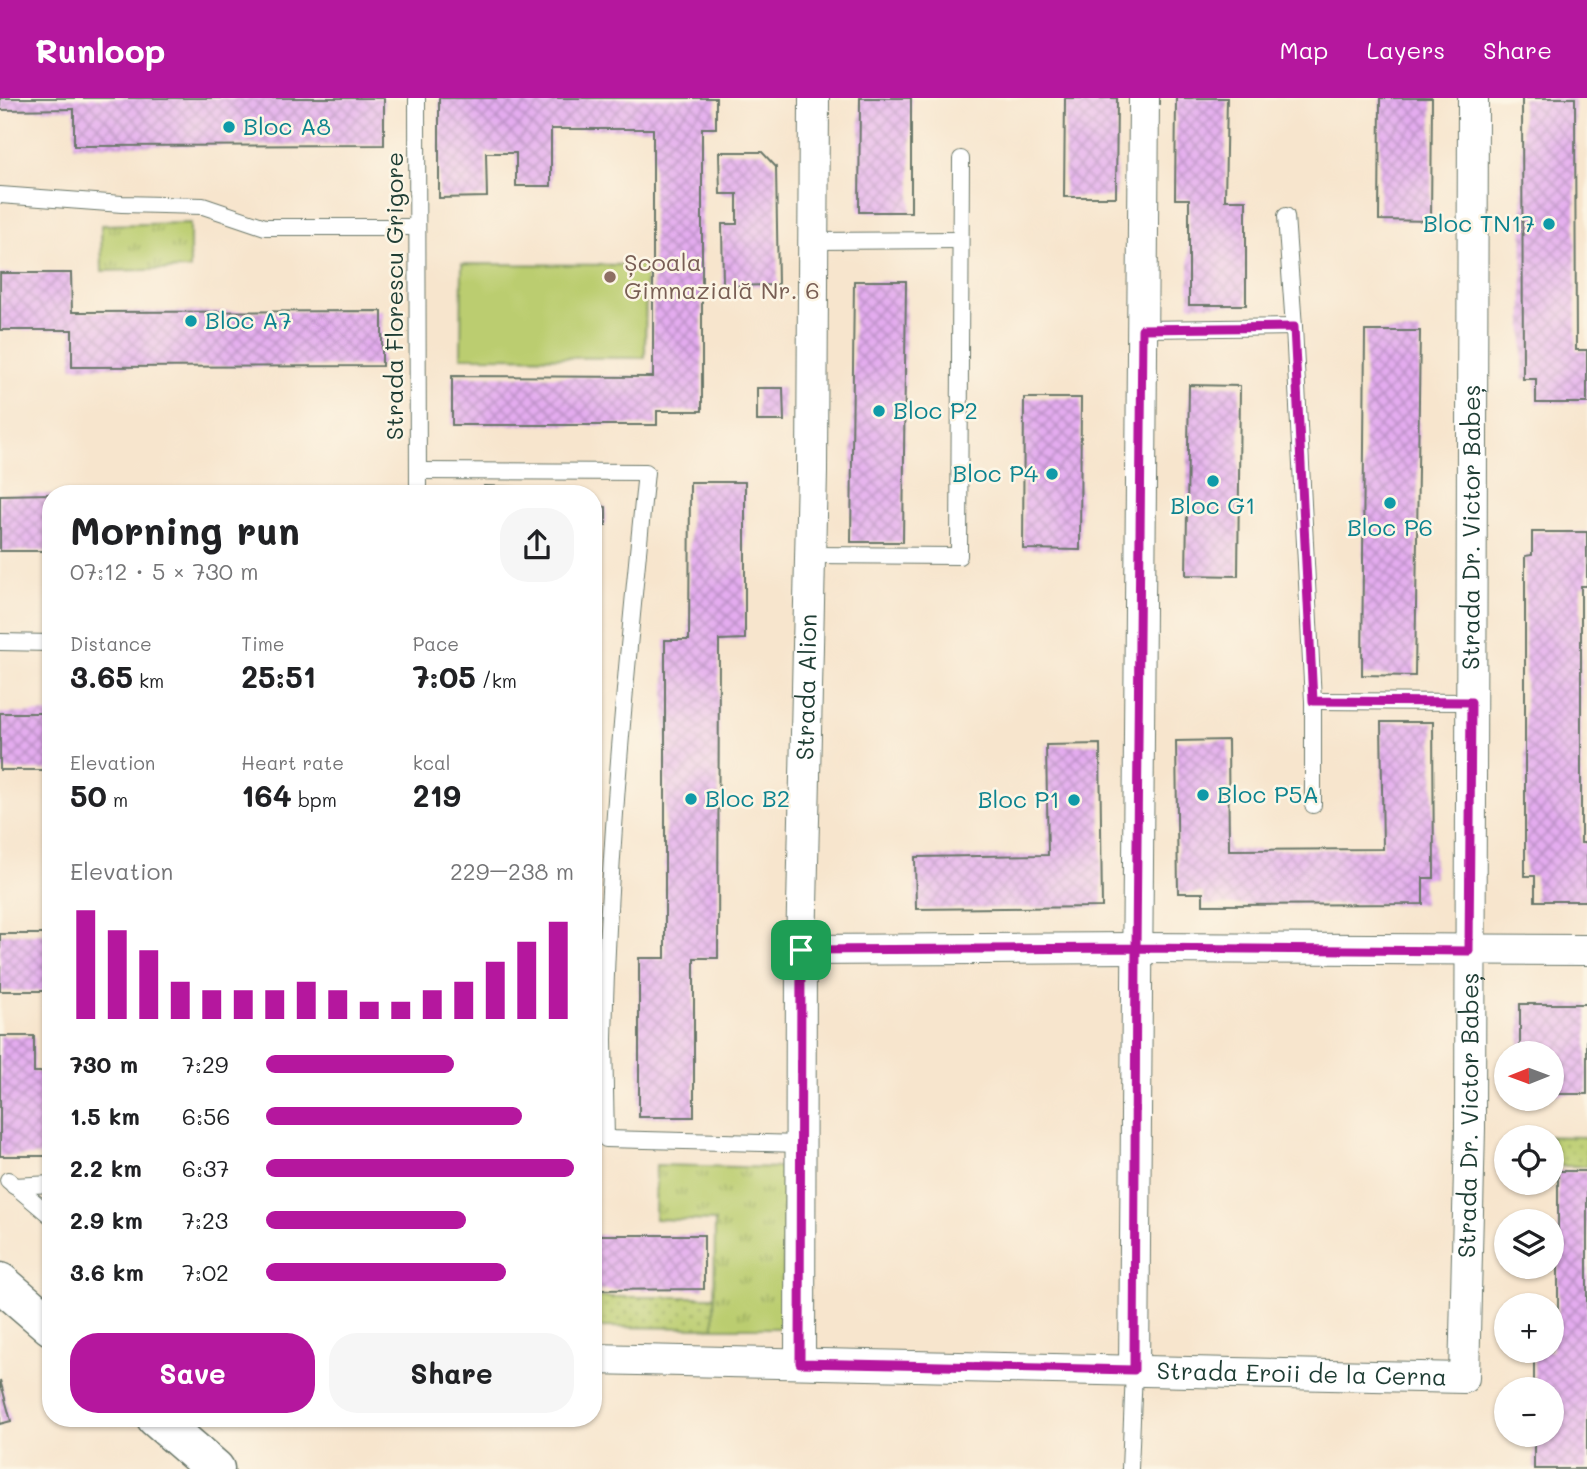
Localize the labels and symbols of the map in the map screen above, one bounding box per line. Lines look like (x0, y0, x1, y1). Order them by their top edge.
place label: Bloc A8 (243, 110, 331, 141)
marker: Bloc A8 (221, 119, 237, 135)
street label: Strada Florescu Grigore (378, 152, 409, 440)
place label: Bloc TN17 (1423, 207, 1535, 238)
marker: Bloc TN17 (1541, 216, 1557, 232)
place label: Școala Gimnazială Nr. 6 (624, 246, 820, 305)
marker: Școala Gimnazială Nr. 6 (602, 269, 618, 285)
place label: Bloc A7 (205, 304, 292, 335)
marker: Bloc A7 (183, 313, 199, 329)
street label: Strada Dr. Victor Babeș (1454, 384, 1487, 670)
place label: Bloc P2 (893, 394, 978, 425)
marker: Bloc P2 (871, 403, 887, 419)
place label: Bloc P4 (952, 457, 1038, 488)
marker: Bloc P4 (1044, 466, 1060, 482)
marker: Bloc G1 (1205, 473, 1221, 489)
place label: Bloc G1 (1170, 489, 1256, 520)
marker: Bloc P6 (1382, 495, 1398, 511)
place label: Bloc P6 (1347, 511, 1433, 542)
street label: Strada Alion (788, 613, 823, 761)
place label: Bloc P5A (1217, 778, 1319, 809)
place label: Bloc B2 (705, 782, 790, 813)
place label: Bloc P1 (978, 783, 1060, 814)
marker: Bloc P5A (1195, 787, 1211, 803)
marker: Bloc B2 (683, 791, 699, 807)
marker: Bloc P1 (1066, 792, 1082, 808)
pin (771, 920, 831, 980)
street label: Strada Dr. Victor Babeș (1450, 972, 1485, 1258)
north arrow (1494, 1041, 1564, 1111)
street label: Strada Eroii de la Cerna (1156, 1354, 1447, 1392)

